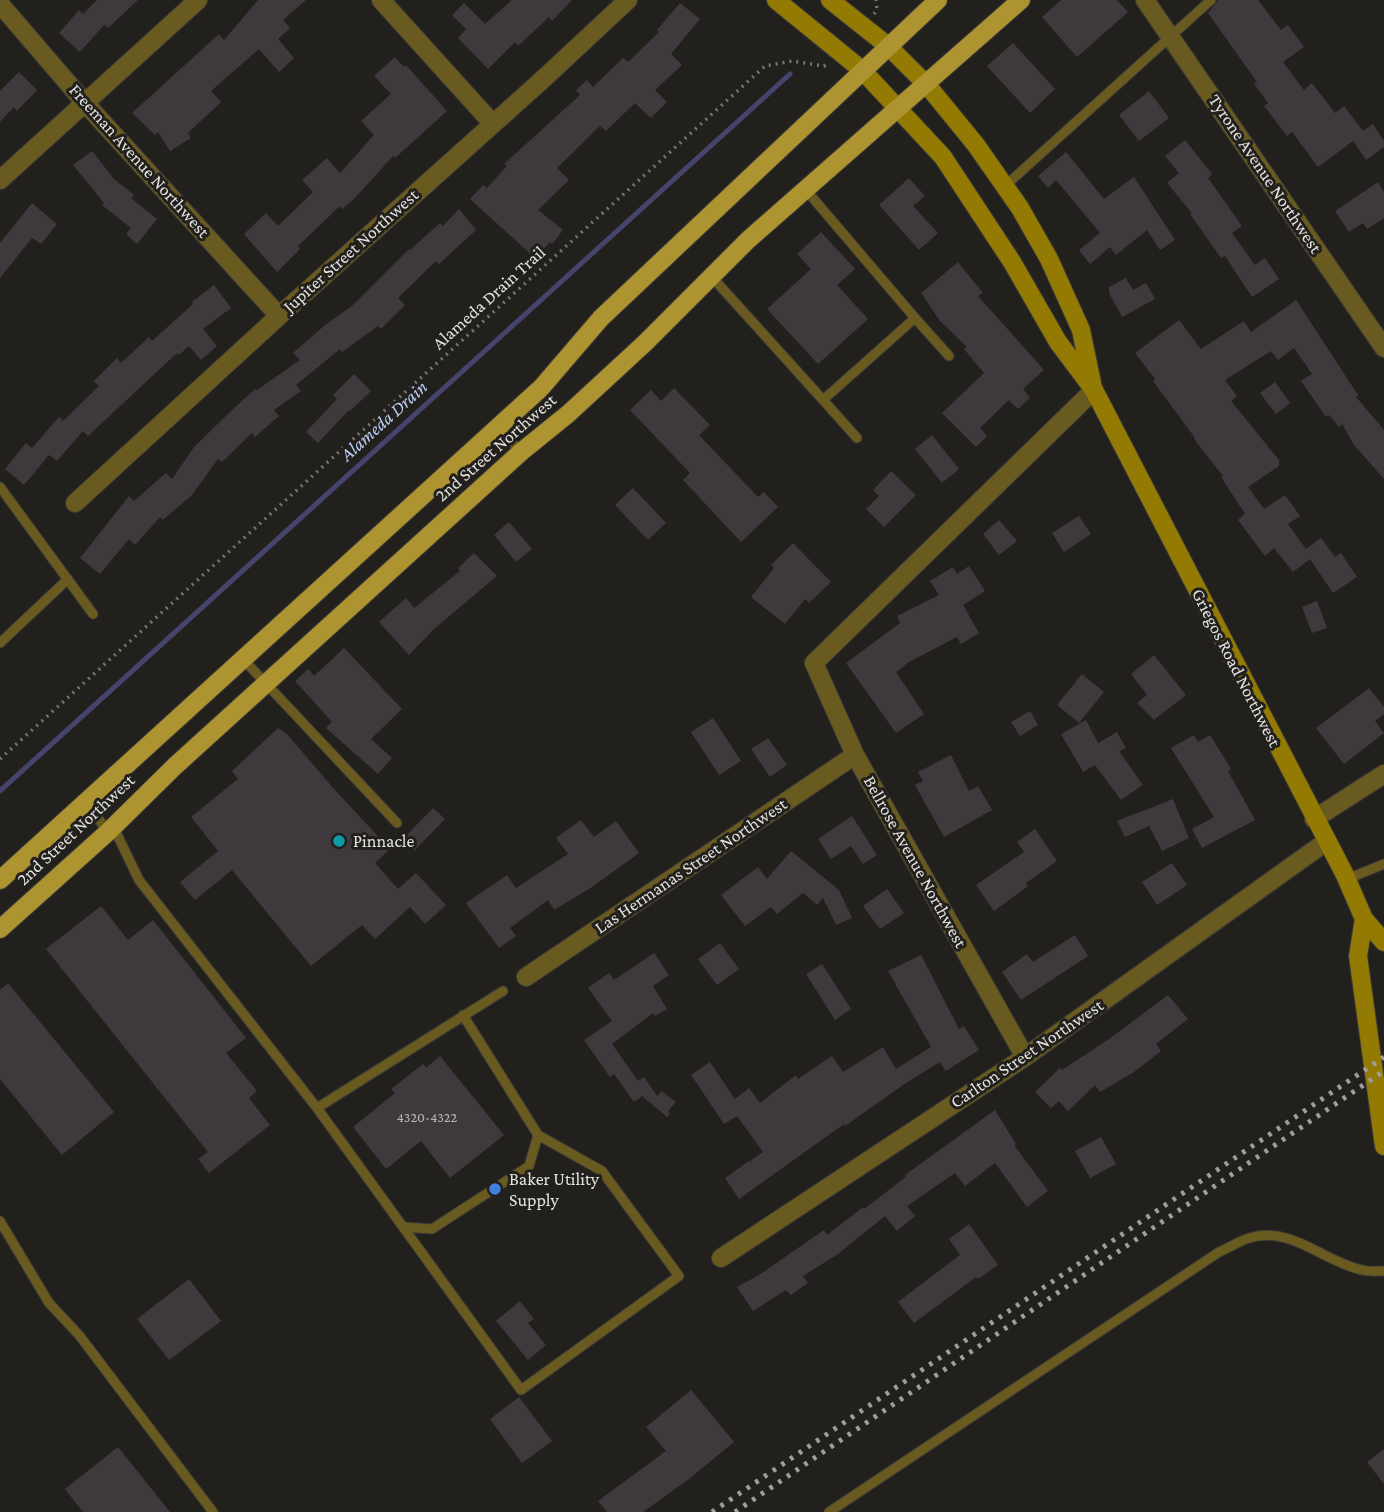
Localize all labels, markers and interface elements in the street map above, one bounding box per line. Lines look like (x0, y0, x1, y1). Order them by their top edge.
street label: Freeman Avenue Northwest (64, 80, 214, 242)
street label: Tyrone Avenue Northwest (1204, 90, 1326, 258)
street label: Jupiter Street Northwest (279, 184, 423, 318)
street label: Alameda Drain Trail (428, 242, 550, 354)
water label: Alameda Drain (336, 376, 432, 466)
street label: 2nd Street Northwest (431, 390, 561, 506)
street label: Griegos Road Northwest (1187, 585, 1285, 751)
street label: 2nd Street Northwest (13, 770, 139, 890)
street label: Bellrose Avenue Northwest (859, 772, 971, 952)
street label: Las Hermanas Street Northwest (591, 793, 791, 939)
place label: Pinnacle (353, 830, 414, 852)
marker: Pinnacle (331, 833, 347, 849)
street label: Carlton Street Northwest (946, 995, 1108, 1113)
house number: 4320-4322 (397, 1110, 457, 1126)
place label: Baker Utility Supply (509, 1168, 599, 1210)
marker: Baker Utility Supply (487, 1181, 503, 1197)

